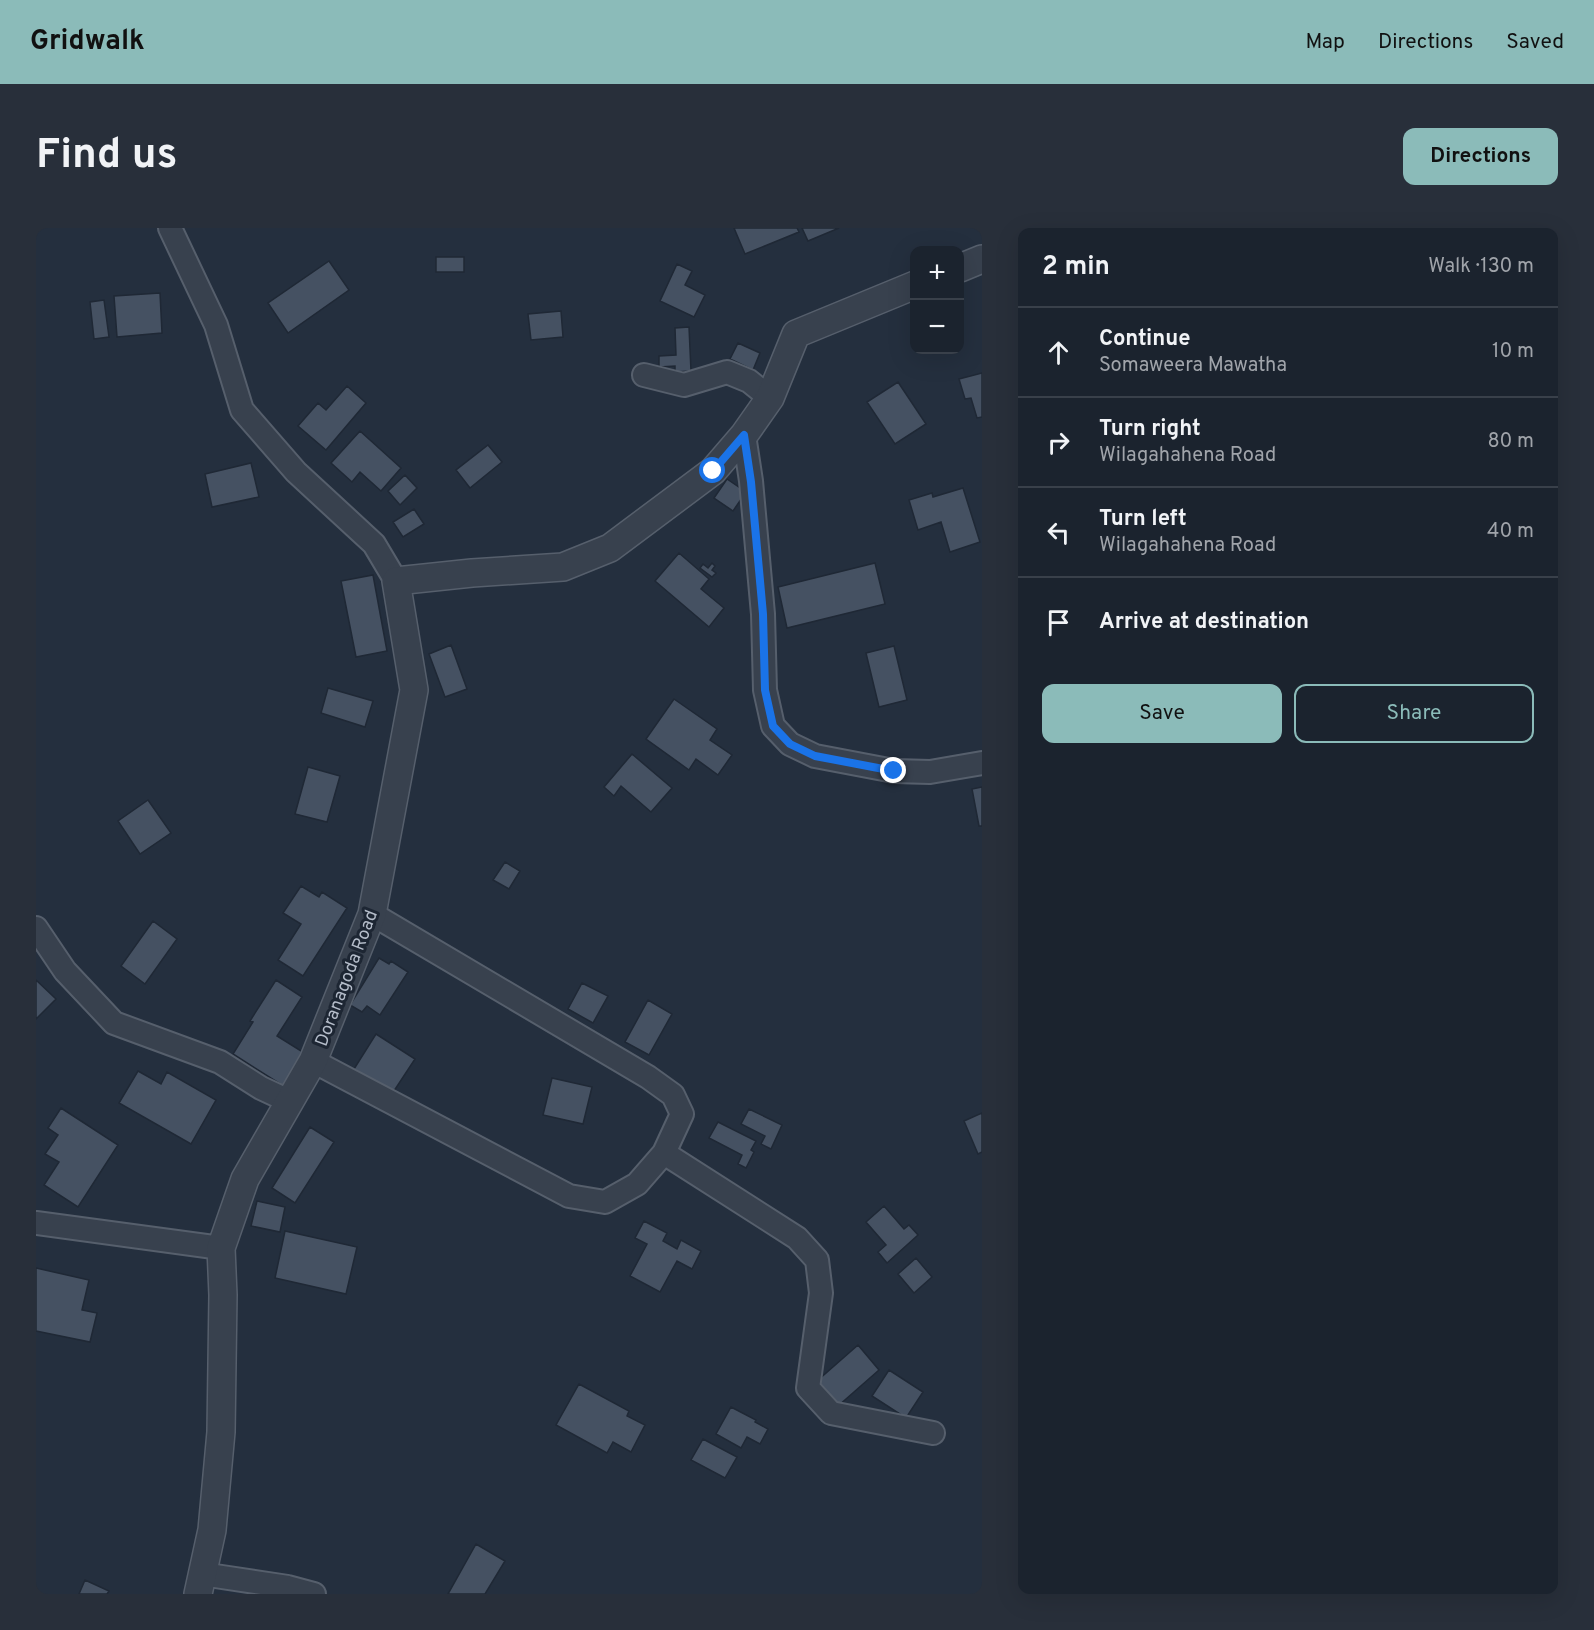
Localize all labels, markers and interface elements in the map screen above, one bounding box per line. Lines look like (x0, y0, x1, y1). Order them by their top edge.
text: Gridwalk (30, 24, 145, 60)
text: Map (1305, 29, 1345, 56)
text: Directions (1378, 29, 1473, 56)
text: Saved (1506, 29, 1564, 56)
button: Directions (1403, 128, 1558, 185)
text: Find us (36, 130, 177, 183)
map controls (910, 246, 964, 354)
button: + (910, 246, 964, 300)
text: 2 min (1042, 251, 1110, 284)
text: Walk · 130 m (1428, 254, 1534, 280)
button: − (910, 300, 964, 354)
text: Continue (1099, 326, 1190, 353)
icon: ahead (1042, 336, 1075, 369)
text: 10 m (1492, 339, 1534, 365)
text: Somaweera Mawatha (1099, 353, 1287, 379)
text: Turn right (1099, 416, 1201, 443)
icon: right (1042, 426, 1075, 459)
text: 80 m (1488, 429, 1534, 455)
text: Wilagahahena Road (1099, 443, 1276, 469)
route start (699, 457, 725, 483)
text: Turn left (1099, 506, 1187, 533)
icon: left (1042, 516, 1075, 549)
text: 40 m (1487, 519, 1534, 545)
text: Wilagahahena Road (1099, 533, 1276, 559)
icon: arrive (1042, 606, 1075, 639)
text: Arrive at destination (1099, 609, 1309, 636)
button: Save (1042, 684, 1282, 743)
button: Share (1294, 684, 1534, 743)
route end (880, 757, 906, 783)
street label: Doranagoda Road (311, 907, 384, 1050)

